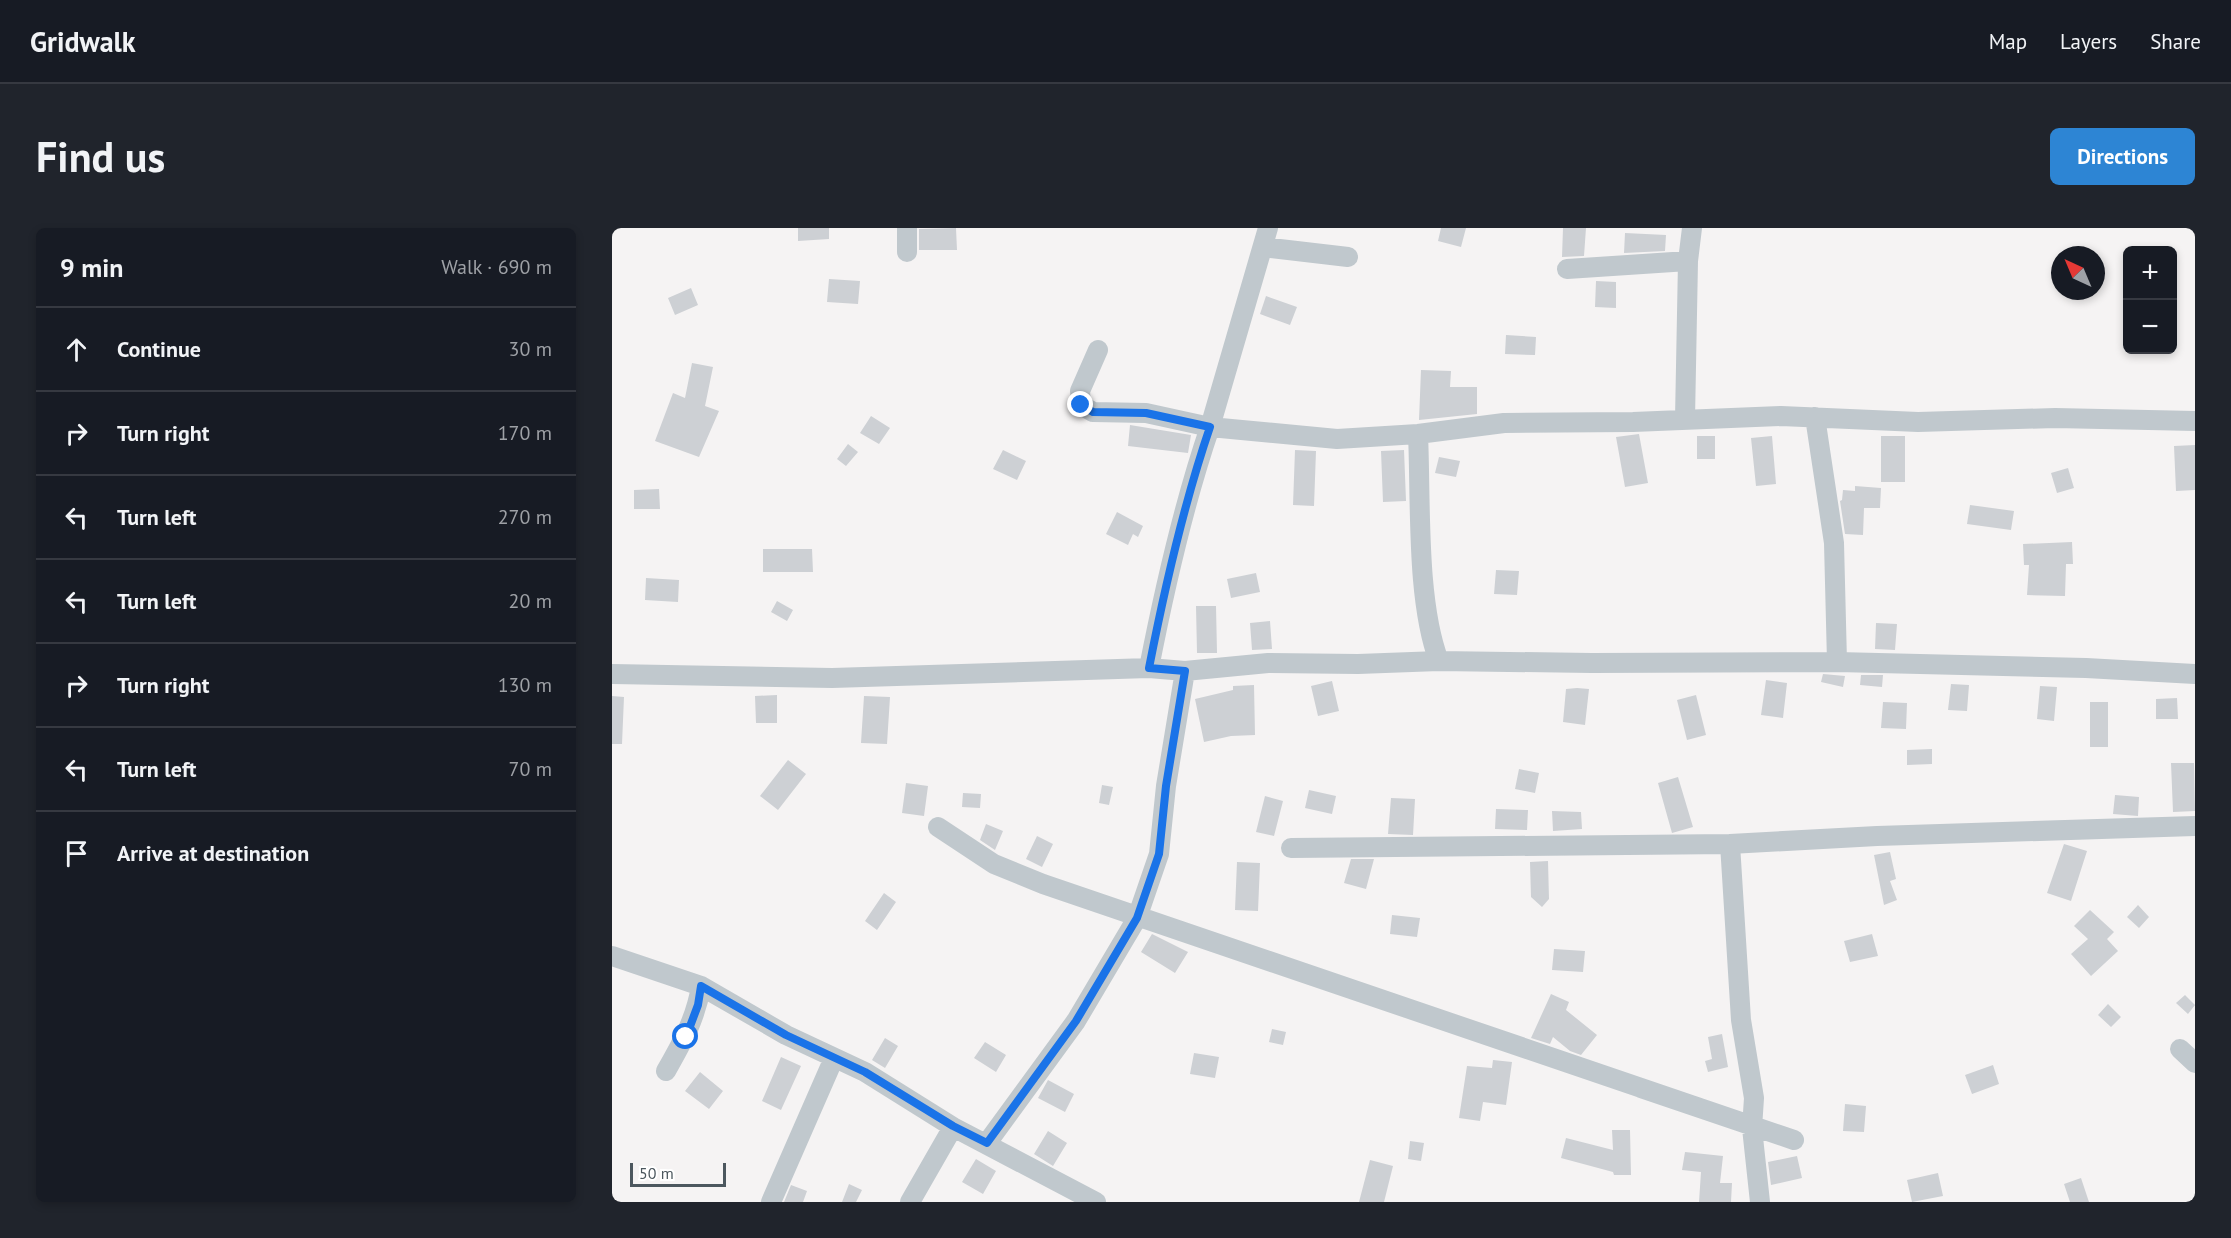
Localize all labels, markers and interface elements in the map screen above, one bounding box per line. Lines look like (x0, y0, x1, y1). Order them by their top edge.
text: Gridwalk (30, 23, 136, 60)
text: Map (1989, 28, 2027, 55)
text: Layers (2060, 28, 2117, 55)
text: Share (2150, 28, 2201, 55)
button: Directions (2050, 128, 2195, 185)
text: Find us (36, 129, 165, 184)
north arrow (2051, 246, 2105, 300)
map controls (2123, 246, 2177, 354)
button: + (2123, 246, 2177, 300)
text: 9 min (60, 251, 123, 284)
text: Walk · 690 m (441, 254, 552, 280)
button: − (2123, 300, 2177, 354)
icon: ahead (60, 333, 93, 366)
text: Continue (117, 335, 201, 363)
text: 30 m (509, 336, 552, 362)
route end (1067, 391, 1093, 417)
icon: right (60, 417, 93, 450)
text: Turn right (117, 419, 209, 447)
text: 170 m (498, 420, 552, 446)
icon: left (60, 501, 93, 534)
text: Turn left (117, 503, 197, 531)
text: 270 m (498, 504, 552, 530)
icon: left (60, 585, 93, 618)
text: Turn left (117, 587, 197, 615)
text: 20 m (509, 588, 552, 614)
icon: right (60, 669, 93, 702)
text: Turn right (117, 671, 209, 699)
text: 130 m (498, 672, 552, 698)
icon: left (60, 753, 93, 786)
text: Turn left (117, 755, 197, 783)
text: 70 m (509, 756, 552, 782)
icon: arrive (60, 837, 93, 870)
text: Arrive at destination (117, 839, 309, 867)
route start (672, 1023, 698, 1049)
scale bar (630, 1160, 726, 1188)
text: 50 m (639, 1163, 674, 1183)

